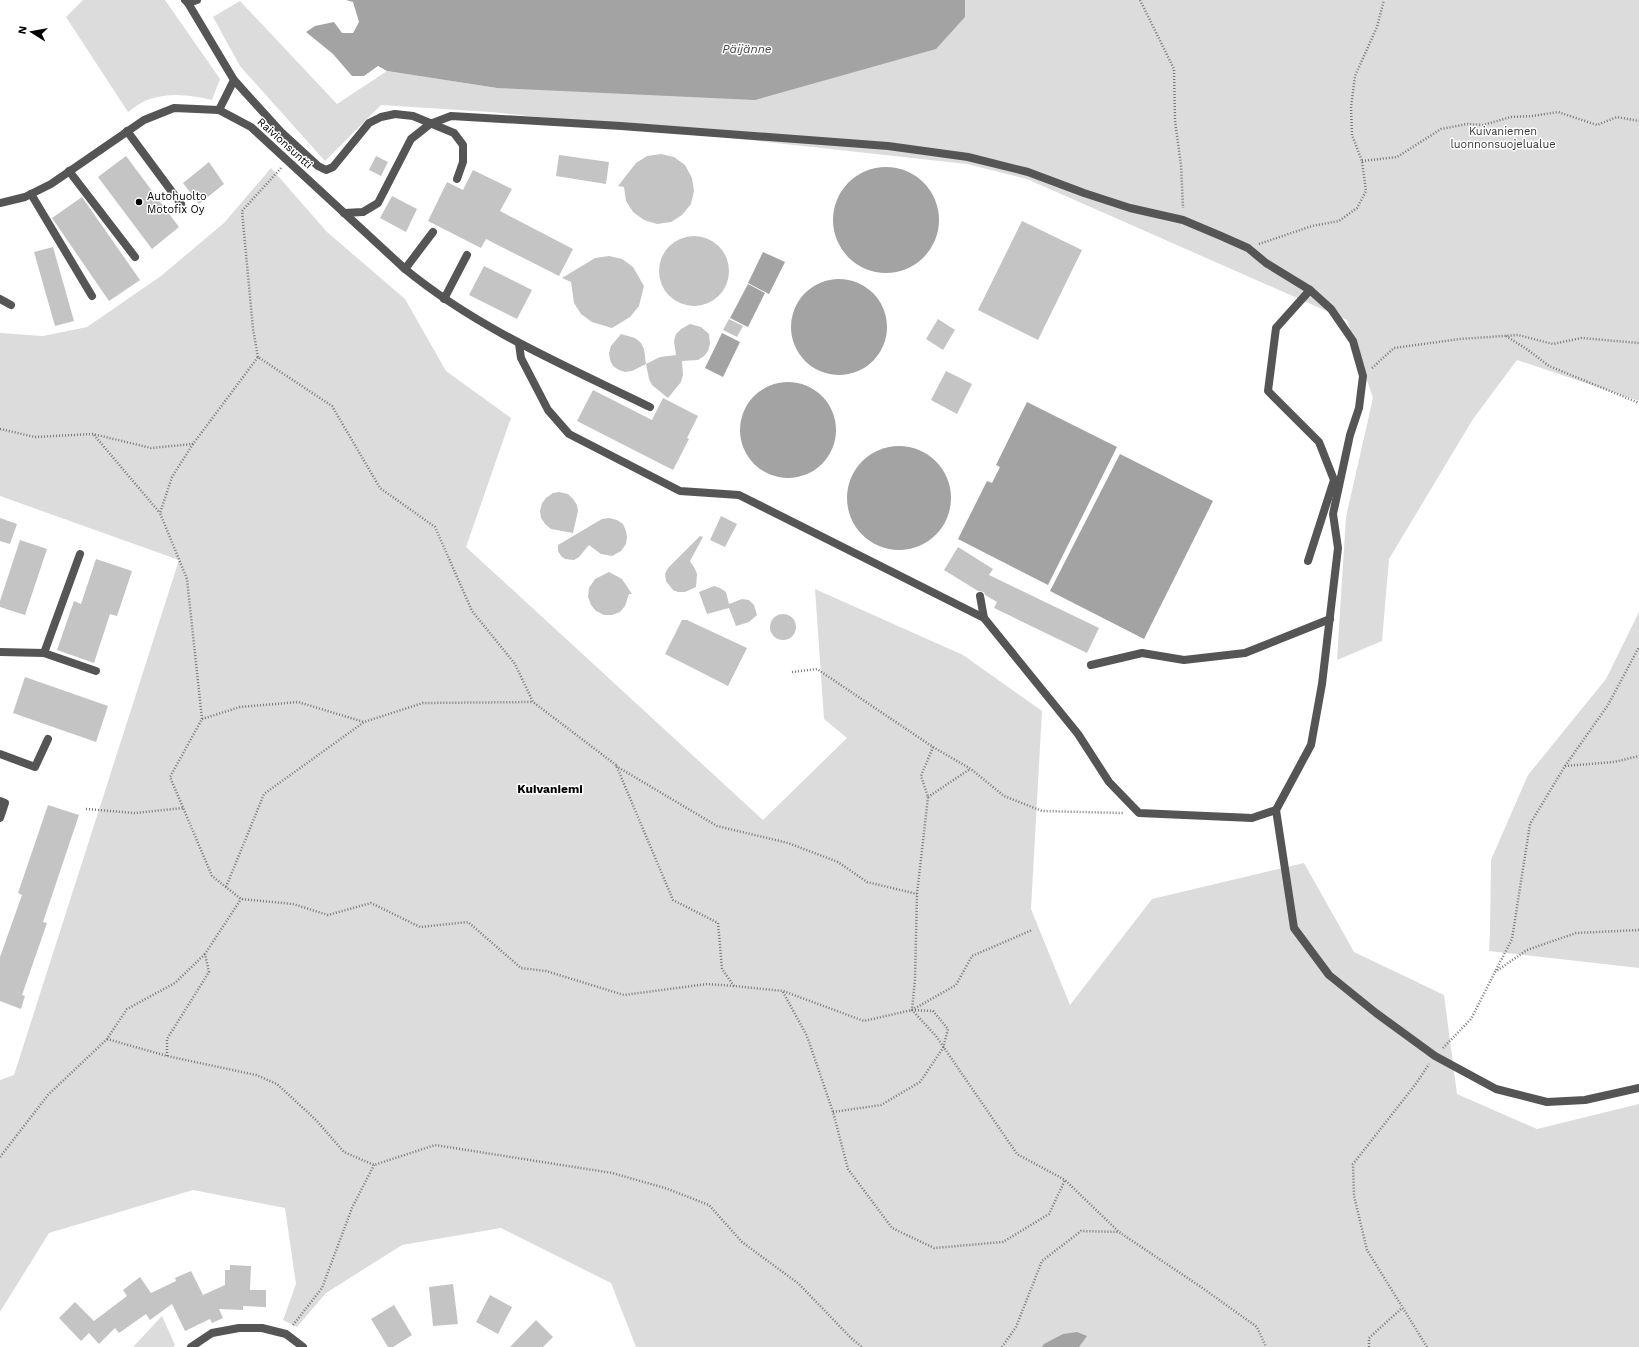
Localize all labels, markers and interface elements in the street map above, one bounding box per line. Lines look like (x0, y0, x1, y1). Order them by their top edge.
north arrow (12, 12, 52, 52)
text: N (16, 25, 30, 35)
water label: Päijänne (722, 42, 772, 56)
street label: Raivionsuntti (255, 115, 315, 171)
park label: Kuivaniemen luonnonsuojelualue (1450, 125, 1556, 151)
place label: Autohuolto Motofix Oy (147, 190, 207, 216)
marker: Autohuolto Motofix Oy (134, 197, 144, 207)
district label: Kuivaniemi (517, 782, 583, 796)

